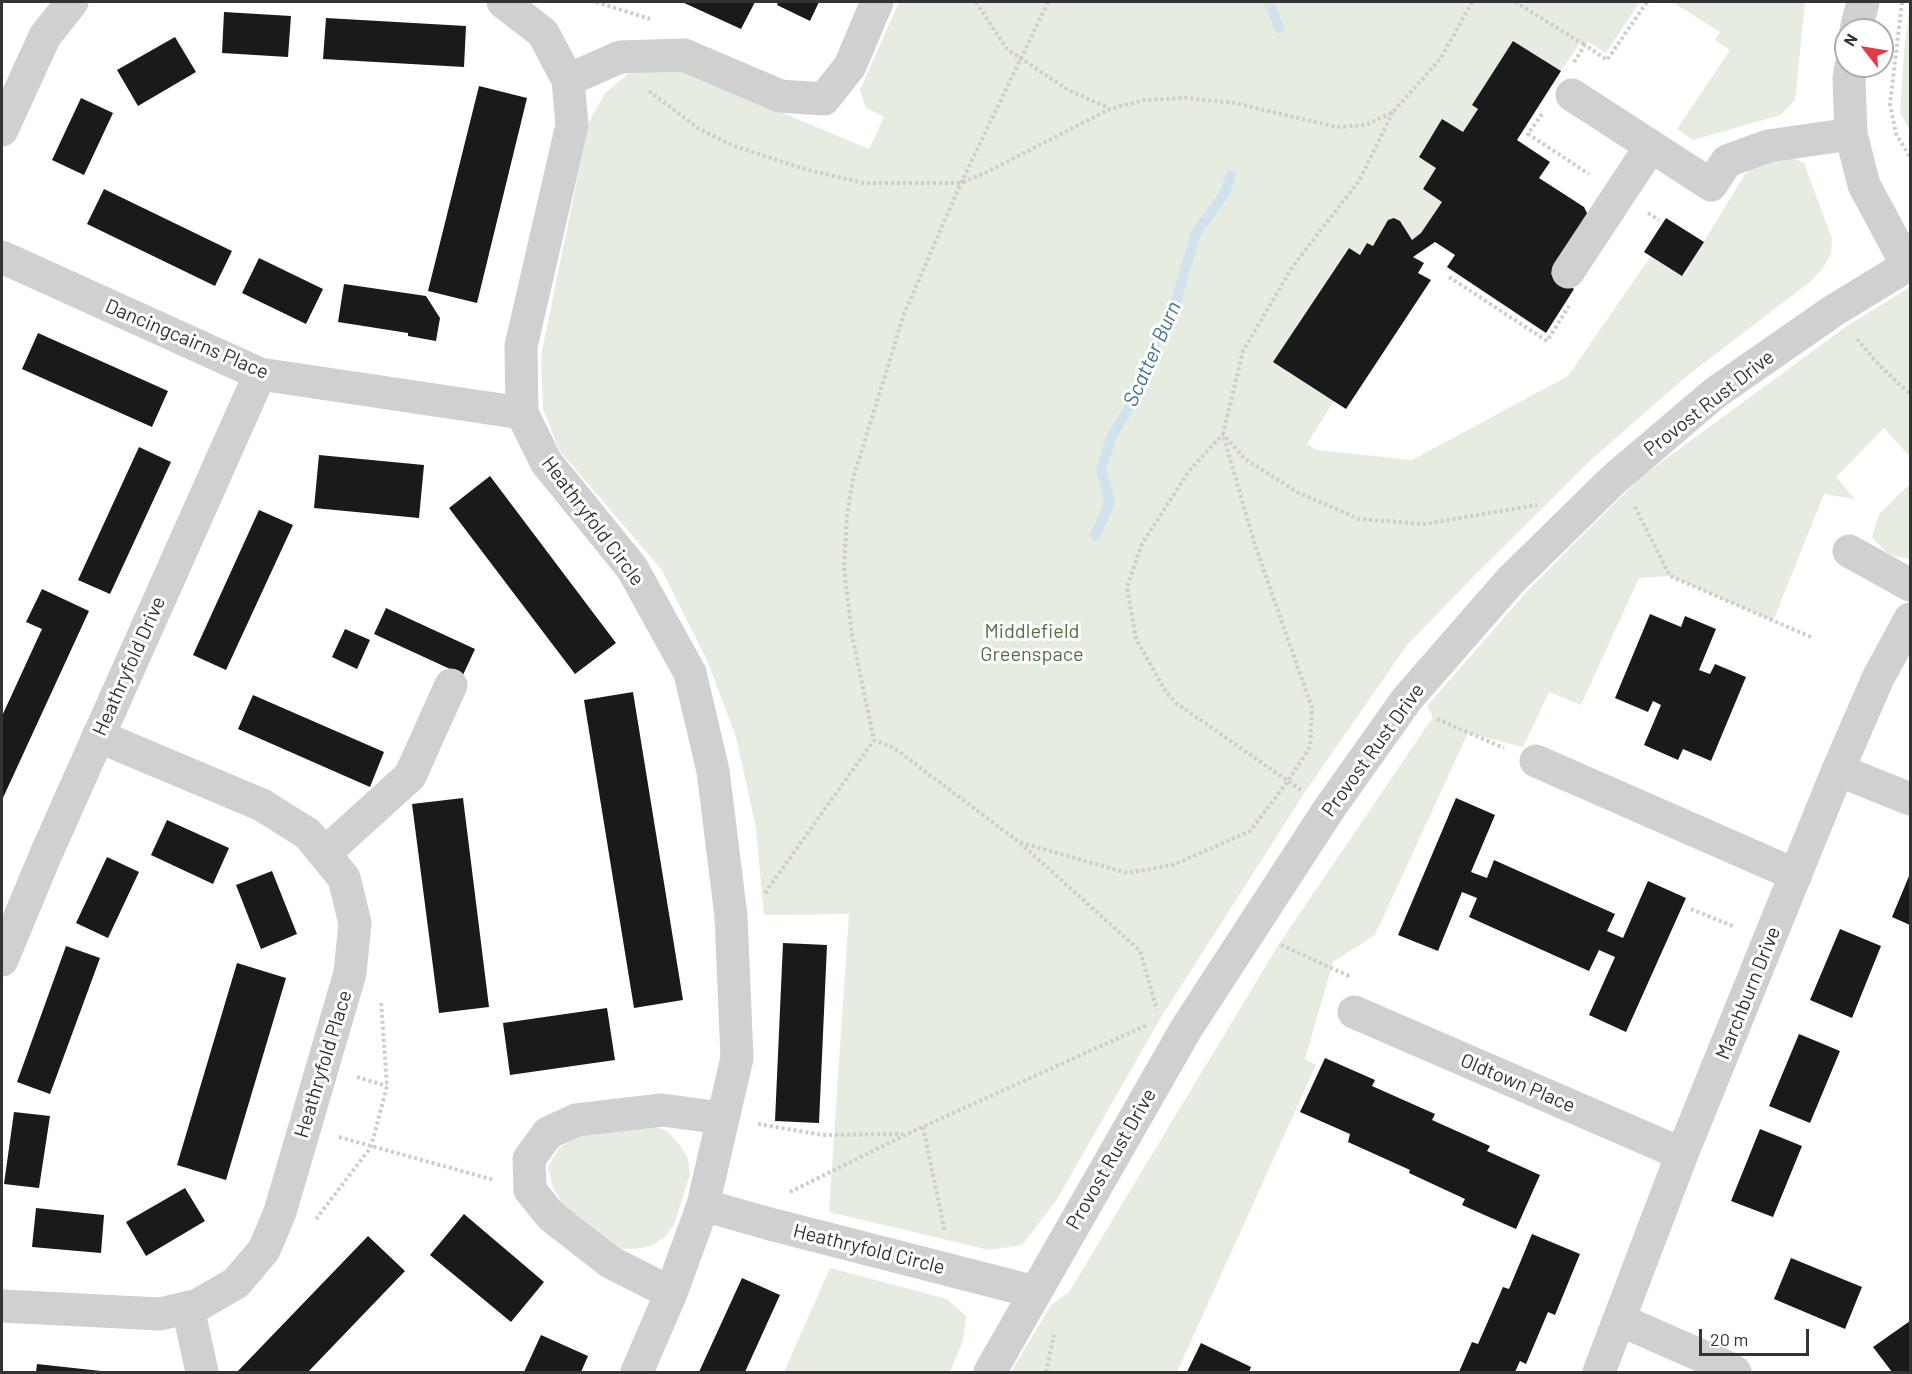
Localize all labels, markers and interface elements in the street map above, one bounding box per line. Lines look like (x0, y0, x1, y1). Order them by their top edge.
north arrow (1834, 18, 1894, 78)
text: N (1839, 30, 1861, 49)
street label: Dancingcairns Place (102, 294, 272, 384)
water label: Scatter Burn (1118, 298, 1186, 410)
street label: Provost Rust Drive (1639, 345, 1779, 461)
street label: Heathryfold Circle (537, 452, 649, 590)
street label: Heathryfold Drive (88, 593, 170, 739)
park label: Middlefield Greenspace (980, 619, 1084, 666)
street label: Provost Rust Drive (1317, 679, 1429, 821)
street label: Marchburn Drive (1710, 923, 1786, 1063)
street label: Heathryfold Place (289, 987, 357, 1141)
street label: Oldtown Place (1457, 1048, 1579, 1118)
street label: Provost Rust Drive (1061, 1084, 1161, 1234)
street label: Heathryfold Circle (791, 1219, 947, 1279)
scale bar (1702, 1317, 1812, 1355)
text: 20 m (1710, 1328, 1748, 1350)

